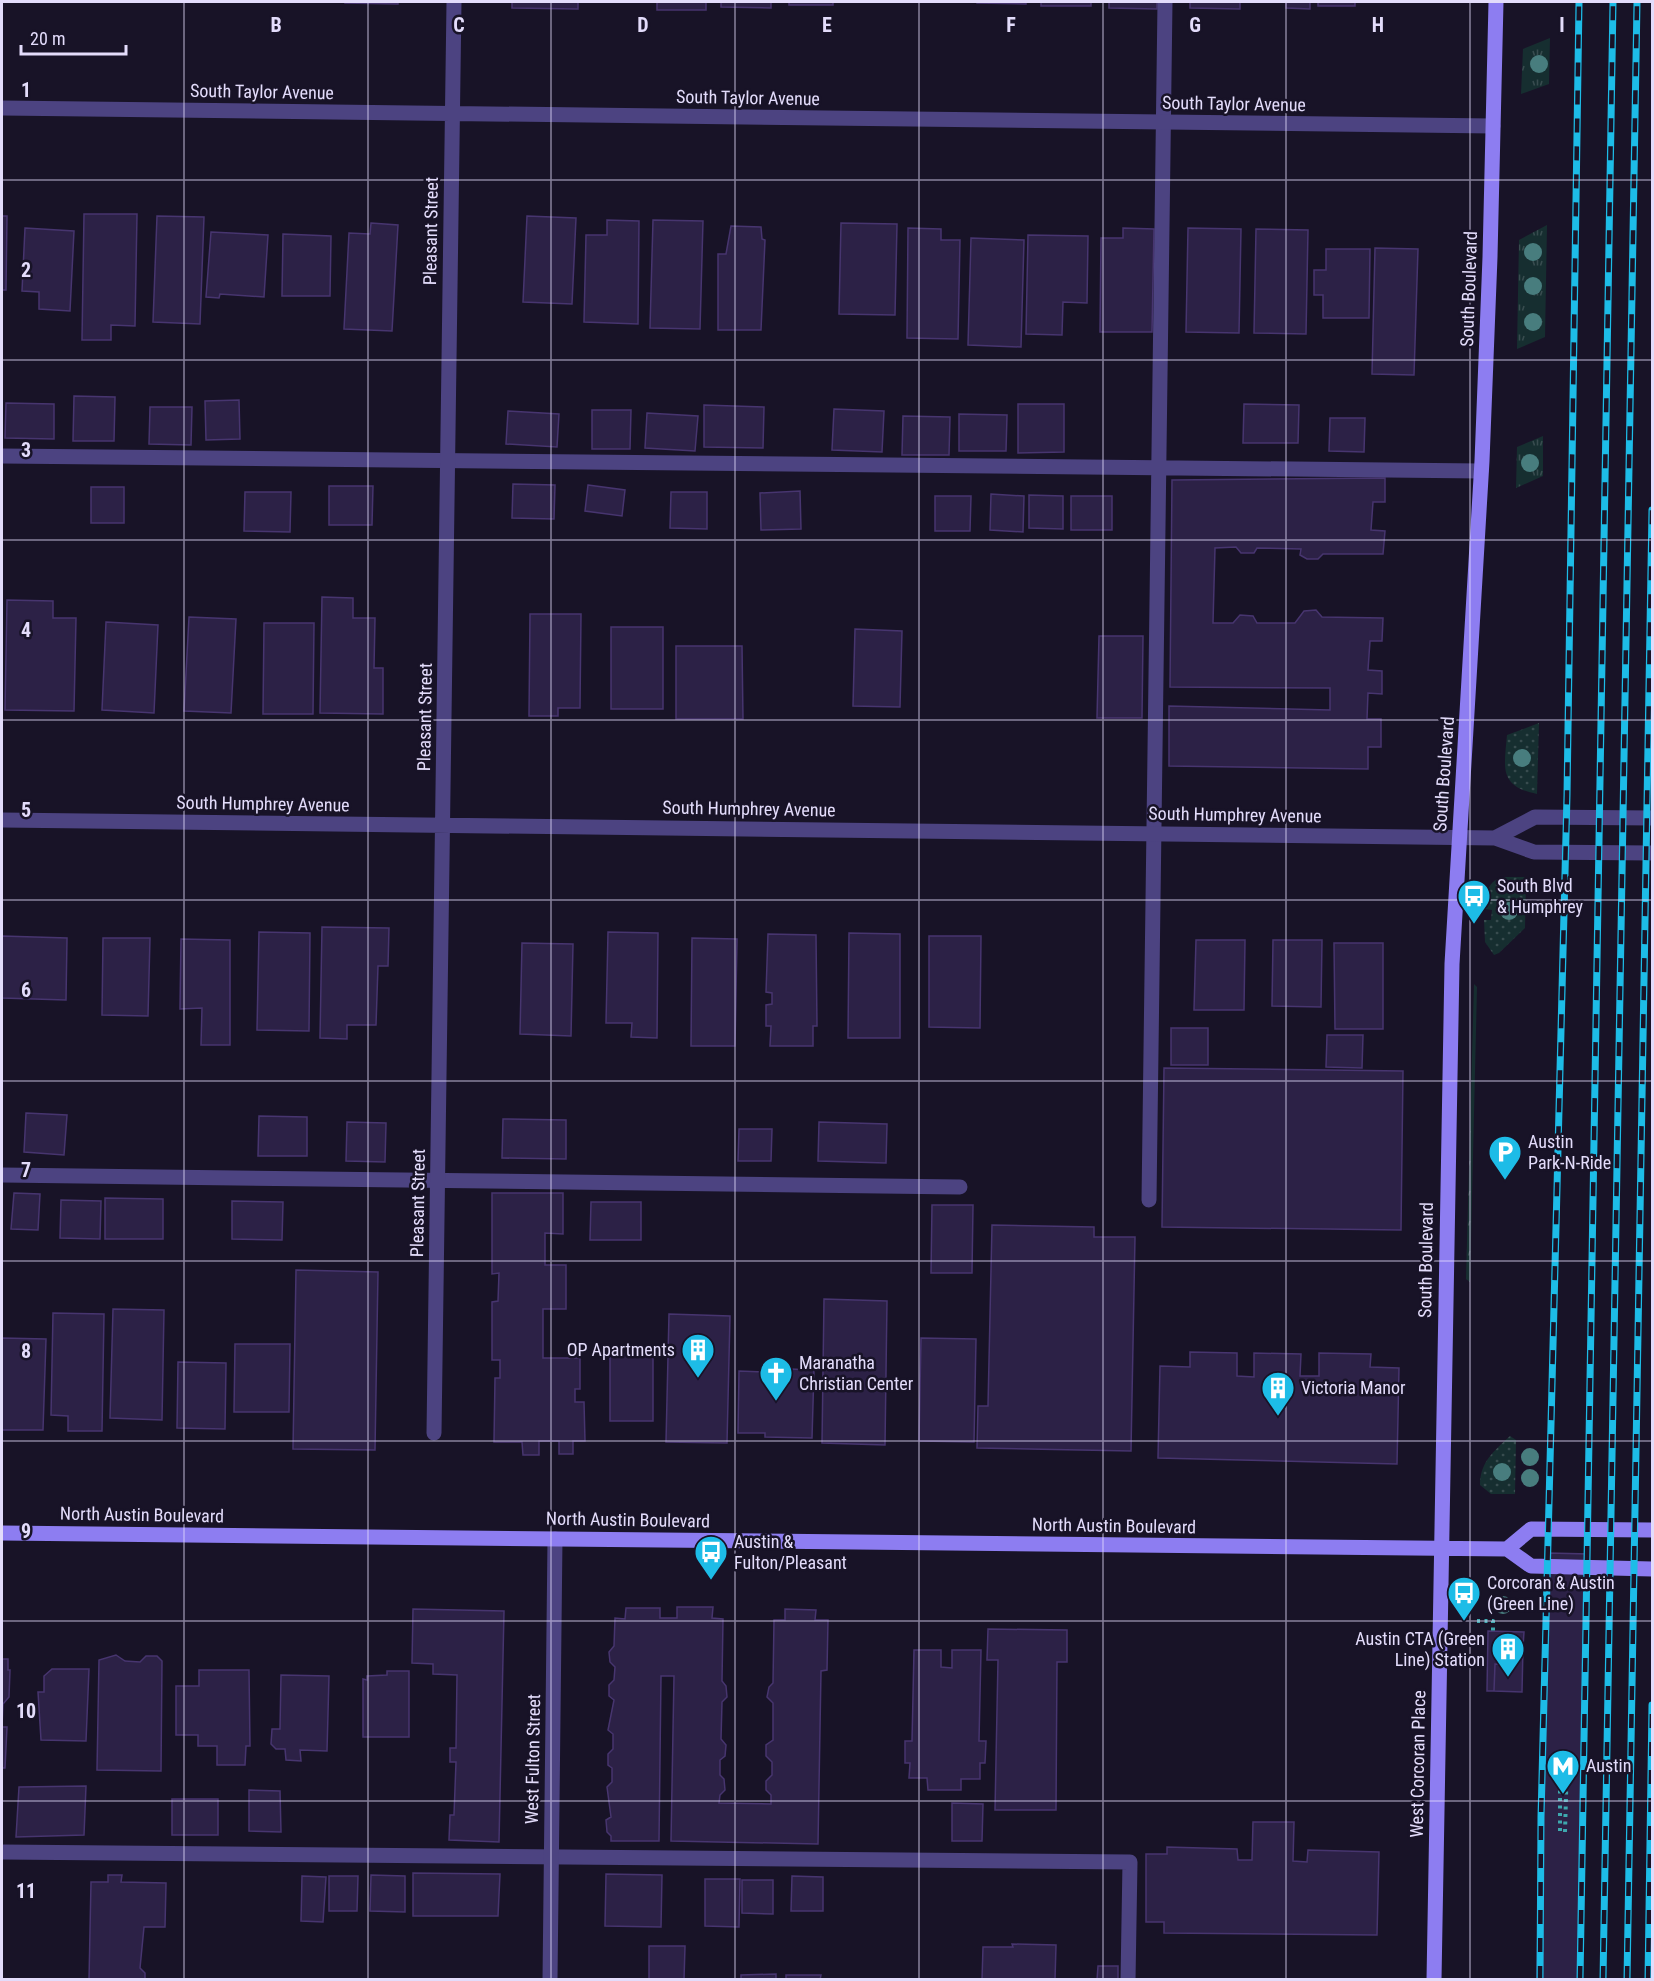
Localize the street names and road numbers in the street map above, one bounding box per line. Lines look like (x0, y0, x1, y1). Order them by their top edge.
street label: South Taylor Avenue (190, 80, 334, 103)
street label: South Taylor Avenue (676, 86, 820, 109)
street label: South Taylor Avenue (1162, 92, 1306, 115)
street label: Pleasant Street (419, 177, 442, 285)
street label: South Boulevard (1456, 231, 1481, 347)
street label: Pleasant Street (413, 663, 436, 771)
street label: South Boulevard (1429, 716, 1458, 832)
street label: South Humphrey Avenue (176, 791, 350, 816)
street label: South Humphrey Avenue (662, 796, 836, 821)
street label: South Humphrey Avenue (1148, 802, 1322, 827)
street label: Pleasant Street (406, 1149, 429, 1257)
street label: South Boulevard (1414, 1202, 1437, 1318)
street label: North Austin Boulevard (60, 1503, 224, 1526)
street label: North Austin Boulevard (546, 1508, 710, 1531)
street label: North Austin Boulevard (1032, 1514, 1196, 1537)
street label: West Corcoran Place (1406, 1690, 1429, 1838)
street label: West Fulton Street (521, 1694, 544, 1824)

